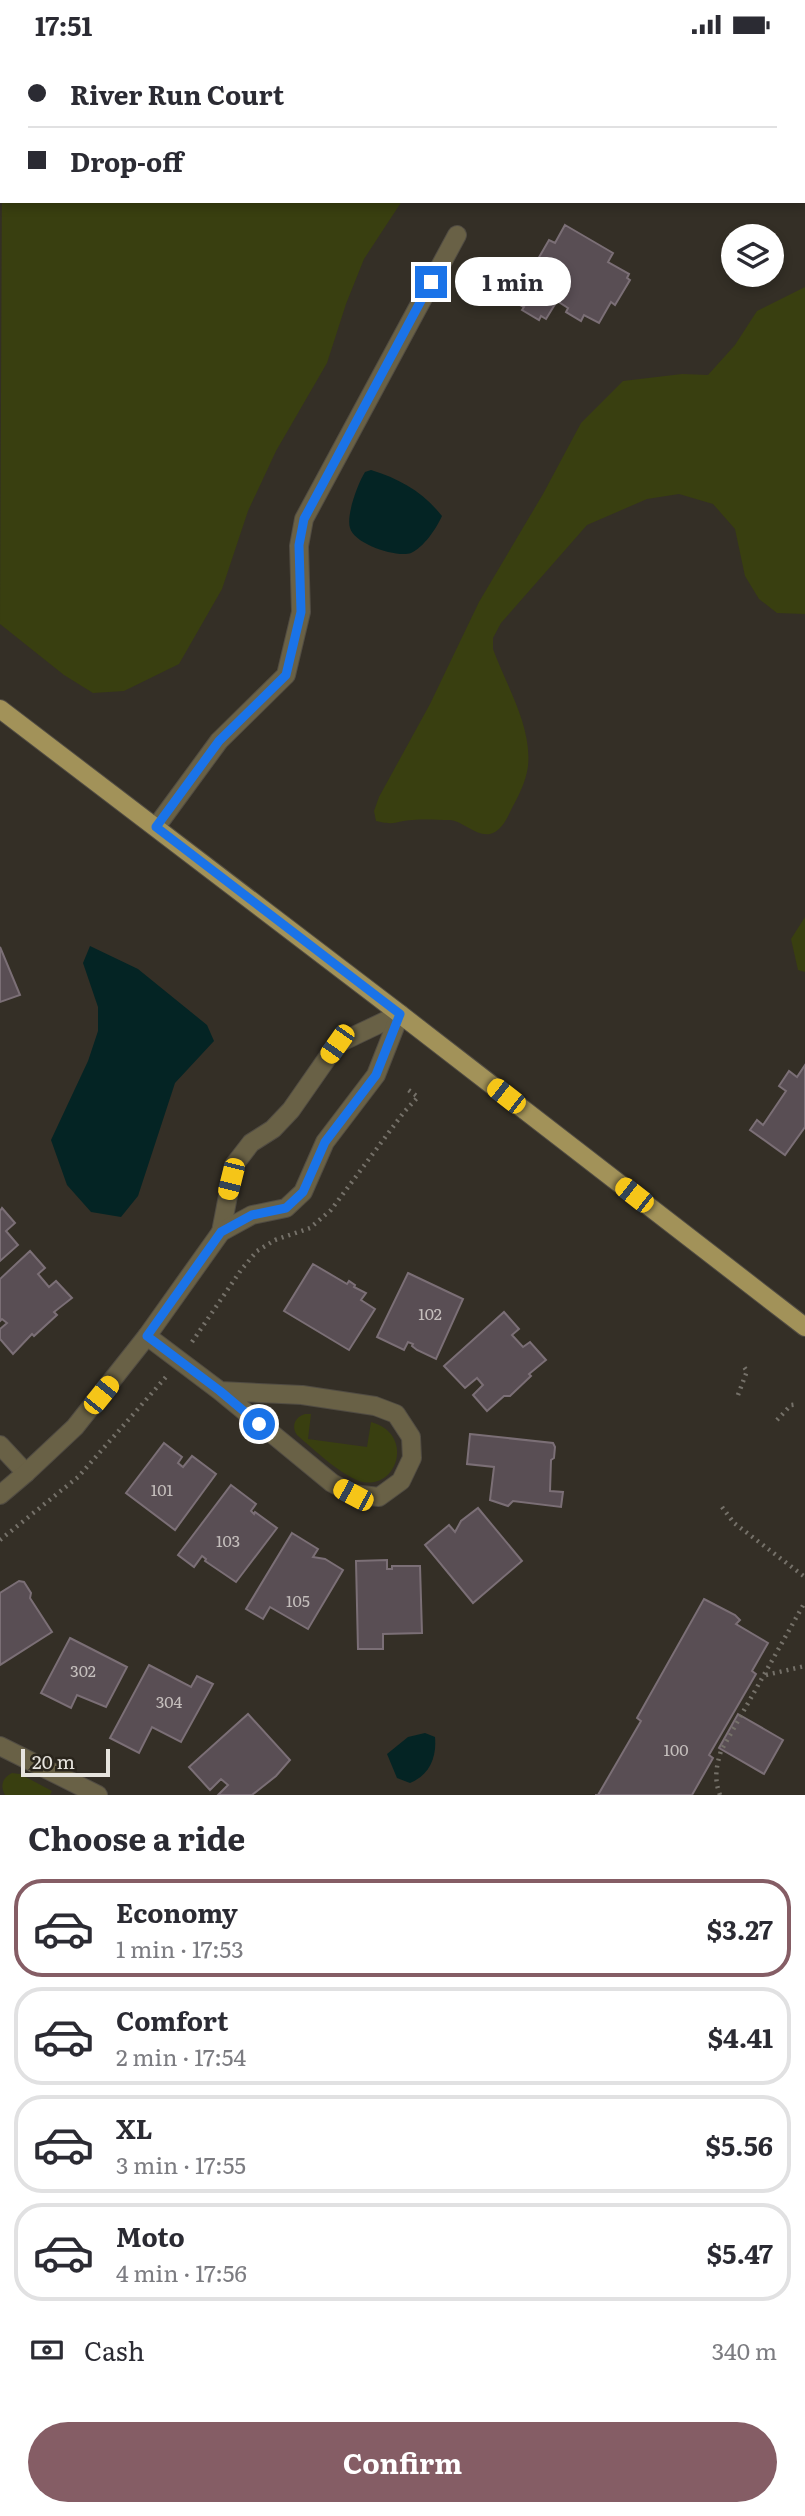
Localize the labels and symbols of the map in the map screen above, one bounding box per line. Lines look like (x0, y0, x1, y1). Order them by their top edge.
callout: 1 min (456, 257, 571, 307)
route end (415, 266, 447, 298)
car (317, 1021, 358, 1067)
car (483, 1075, 530, 1117)
car (216, 1156, 247, 1202)
car (611, 1174, 658, 1216)
house number: 102 (418, 1301, 442, 1325)
car (80, 1372, 123, 1418)
route start (243, 1408, 275, 1440)
car (330, 1476, 377, 1514)
house number: 101 (151, 1477, 174, 1501)
house number: 103 (216, 1528, 240, 1552)
house number: 105 (286, 1588, 310, 1612)
house number: 302 (70, 1658, 96, 1682)
house number: 304 (156, 1689, 183, 1713)
house number: 100 (663, 1737, 689, 1761)
scale bar (21, 1746, 110, 1778)

